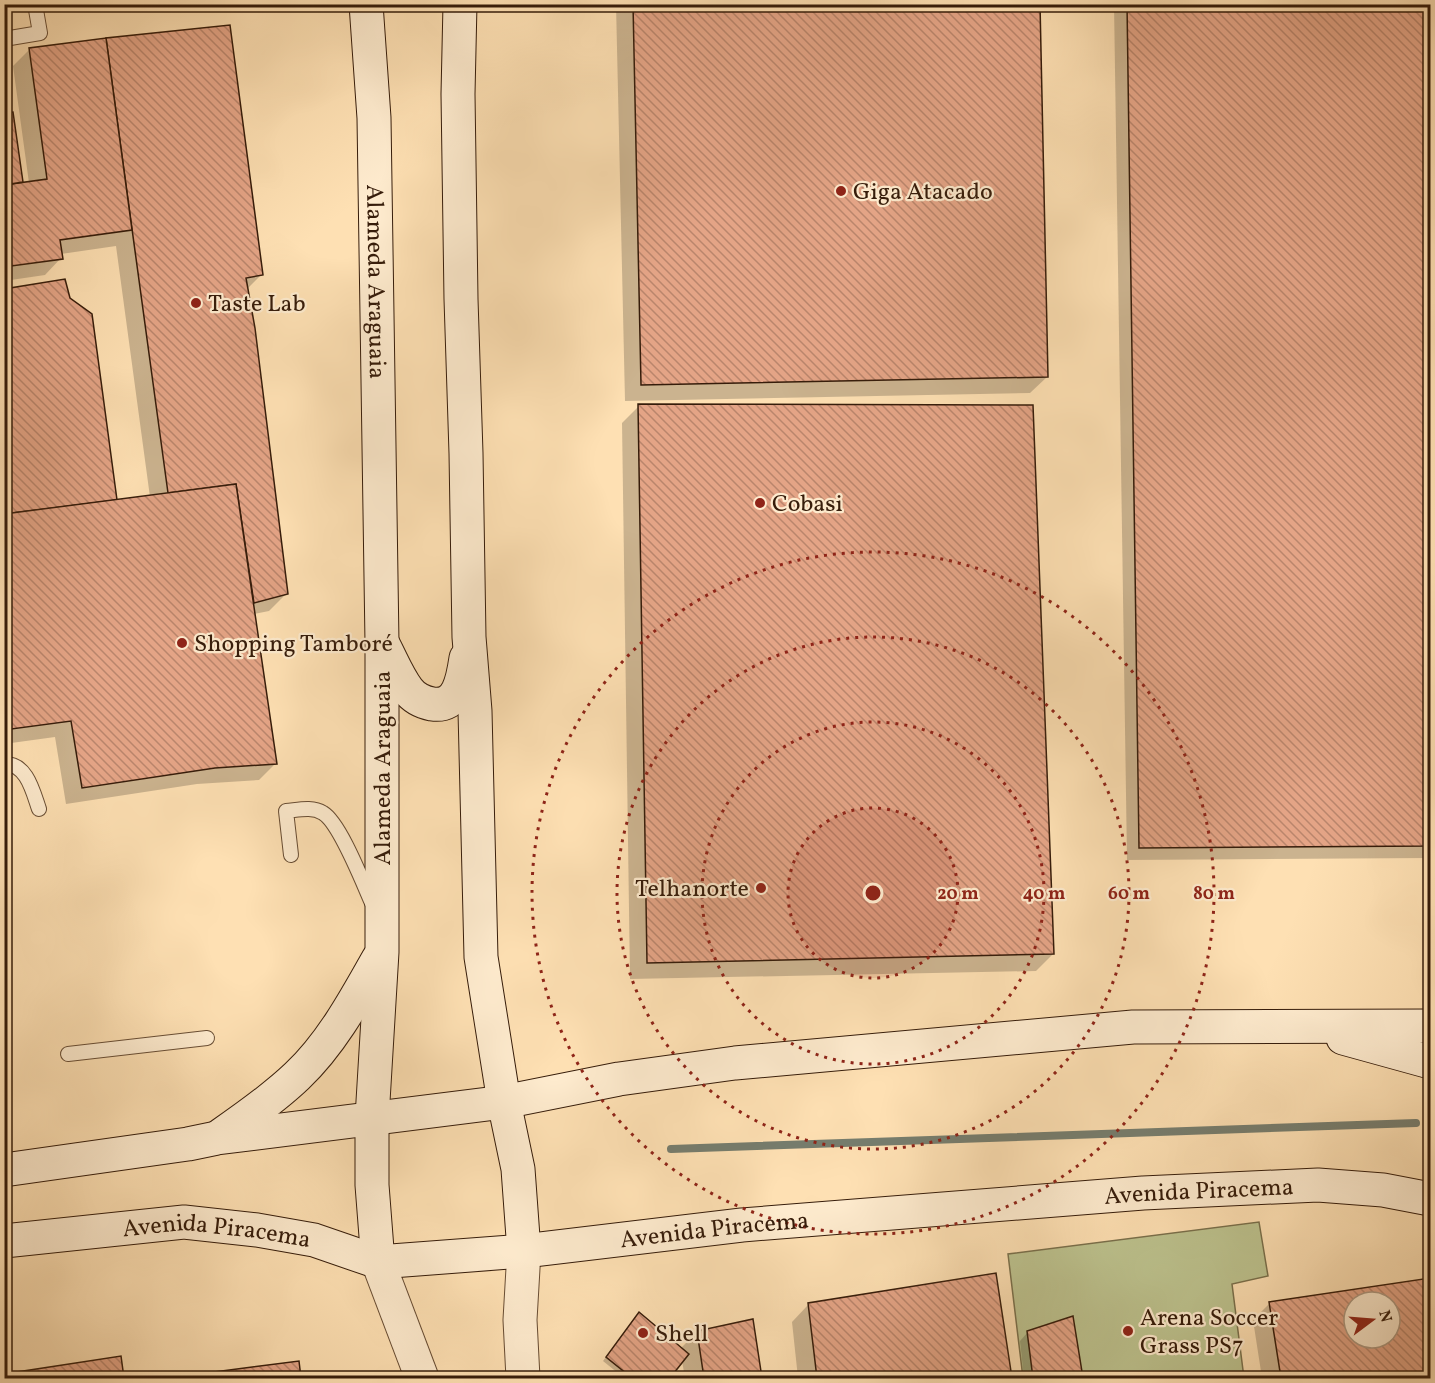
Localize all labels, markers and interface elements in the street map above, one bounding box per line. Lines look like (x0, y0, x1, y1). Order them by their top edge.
place label: Giga Atacado (853, 176, 993, 210)
street label: Alameda Araguaia (356, 184, 393, 379)
marker: Giga Atacado (834, 184, 848, 198)
place label: Taste Lab (208, 288, 306, 322)
marker: Taste Lab (189, 296, 203, 310)
place label: Cobasi (772, 488, 843, 522)
marker: Cobasi (753, 496, 767, 510)
place label: Shopping Tamboré (194, 628, 393, 662)
marker: Shopping Tamboré (175, 636, 189, 650)
street label: Alameda Araguaia (367, 671, 401, 865)
place label: Telhanorte (635, 873, 749, 907)
marker: Telhanorte (754, 881, 768, 895)
text: 20 m (937, 882, 979, 907)
text: 40 m (1023, 882, 1065, 907)
text: 60 m (1108, 882, 1150, 907)
text: 80 m (1193, 882, 1235, 907)
centre of rings (863, 883, 883, 903)
street label: Avenida Piracema (1103, 1171, 1294, 1215)
street label: Avenida Piracema (618, 1205, 810, 1258)
street label: Avenida Piracema (121, 1207, 313, 1258)
north arrow (1342, 1290, 1402, 1350)
place label: Arena Soccer Grass PS7 (1140, 1302, 1278, 1364)
text: N (1372, 1308, 1397, 1325)
place label: Shell (655, 1318, 708, 1352)
marker: Arena Soccer Grass PS7 (1121, 1324, 1135, 1338)
marker: Shell (636, 1326, 650, 1340)

